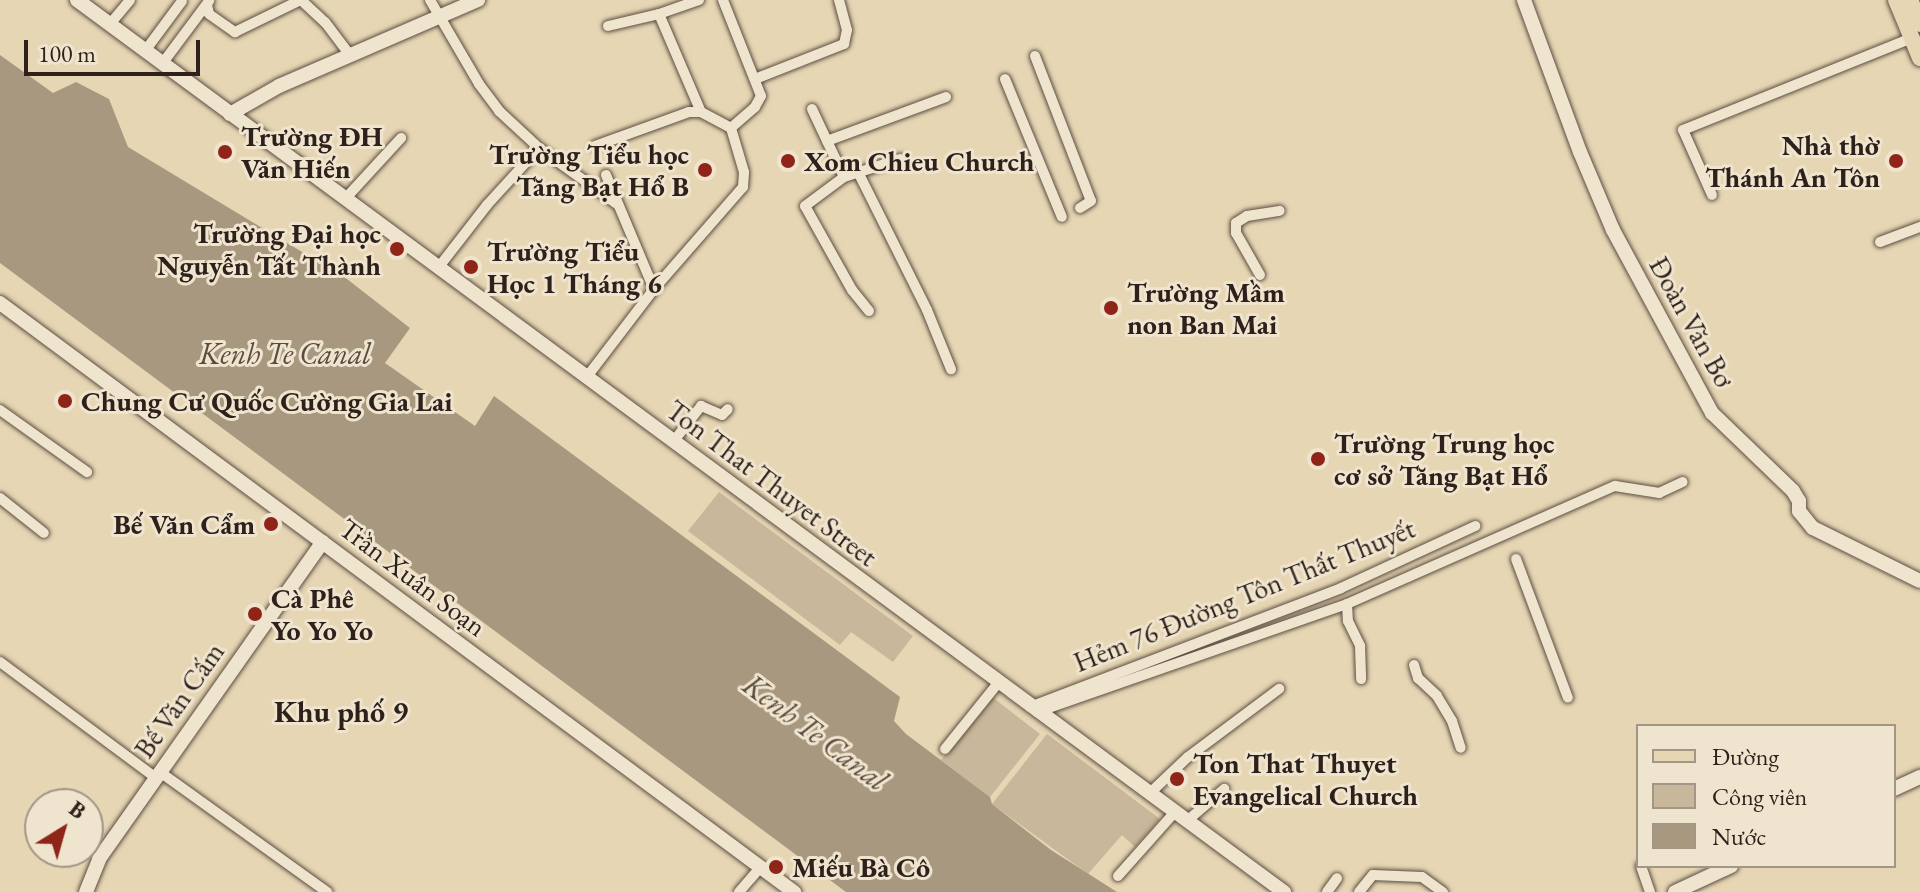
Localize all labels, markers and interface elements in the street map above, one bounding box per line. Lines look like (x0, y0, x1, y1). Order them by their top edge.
scale bar (28, 24, 204, 74)
text: 100 m (38, 38, 96, 69)
place label: Trường ĐH Văn Hiến (241, 119, 383, 185)
place label: Nhà thờ Thánh An Tôn (1705, 128, 1880, 194)
place label: Trường Tiểu học Tăng Bạt Hổ B (489, 137, 689, 203)
marker: Trường ĐH Văn Hiến (216, 143, 234, 161)
place label: Xom Chieu Church (804, 144, 1034, 178)
marker: Xom Chieu Church (779, 152, 797, 170)
marker: Nhà thờ Thánh An Tôn (1887, 152, 1905, 170)
marker: Trường Tiểu học Tăng Bạt Hổ B (696, 161, 714, 179)
place label: Trường Đại học Nguyễn Tất Thành (157, 216, 381, 282)
place label: Trường Tiểu Học 1 Tháng 6 (487, 234, 662, 300)
marker: Trường Đại học Nguyễn Tất Thành (388, 240, 406, 258)
street label: Đoàn Văn Bơ (1642, 251, 1742, 393)
marker: Trường Tiểu Học 1 Tháng 6 (462, 258, 480, 276)
place label: Trường Mầm non Ban Mai (1127, 275, 1285, 341)
marker: Trường Mầm non Ban Mai (1102, 299, 1120, 317)
water label: Kenh Te Canal (199, 336, 371, 372)
place label: Chung Cư Quốc Cường Gia Lai (81, 384, 453, 418)
marker: Chung Cư Quốc Cường Gia Lai (56, 392, 74, 410)
street label: Ton That Thuyet Street (660, 393, 884, 573)
place label: Trường Trung học cơ sở Tăng Bạt Hổ (1334, 426, 1554, 492)
marker: Trường Trung học cơ sở Tăng Bạt Hổ (1309, 450, 1327, 468)
place label: Bế Văn Cẩm (113, 507, 255, 541)
street label: Trần Xuân Soạn (333, 511, 493, 643)
street label: Hẻm 76 Đường Tôn Thất Thuyết (1068, 511, 1420, 679)
marker: Bế Văn Cẩm (262, 515, 280, 533)
place label: Cà Phê Yo Yo Yo (271, 581, 373, 647)
marker: Cà Phê Yo Yo Yo (246, 605, 264, 623)
street label: Bế Văn Cấm (127, 636, 231, 764)
water label: Kenh Te Canal (736, 667, 894, 799)
district label: Khu phố 9 (274, 694, 408, 730)
legend (1636, 724, 1896, 868)
text: Đường (1712, 741, 1779, 772)
place label: Ton That Thuyet Evangelical Church (1193, 746, 1418, 812)
marker: Ton That Thuyet Evangelical Church (1168, 770, 1186, 788)
text: Công viên (1712, 781, 1807, 812)
north arrow (24, 788, 104, 868)
text: B (63, 794, 92, 826)
text: Nước (1712, 821, 1766, 852)
place label: Miếu Bà Cô (792, 850, 930, 884)
marker: Miếu Bà Cô (767, 858, 785, 876)

